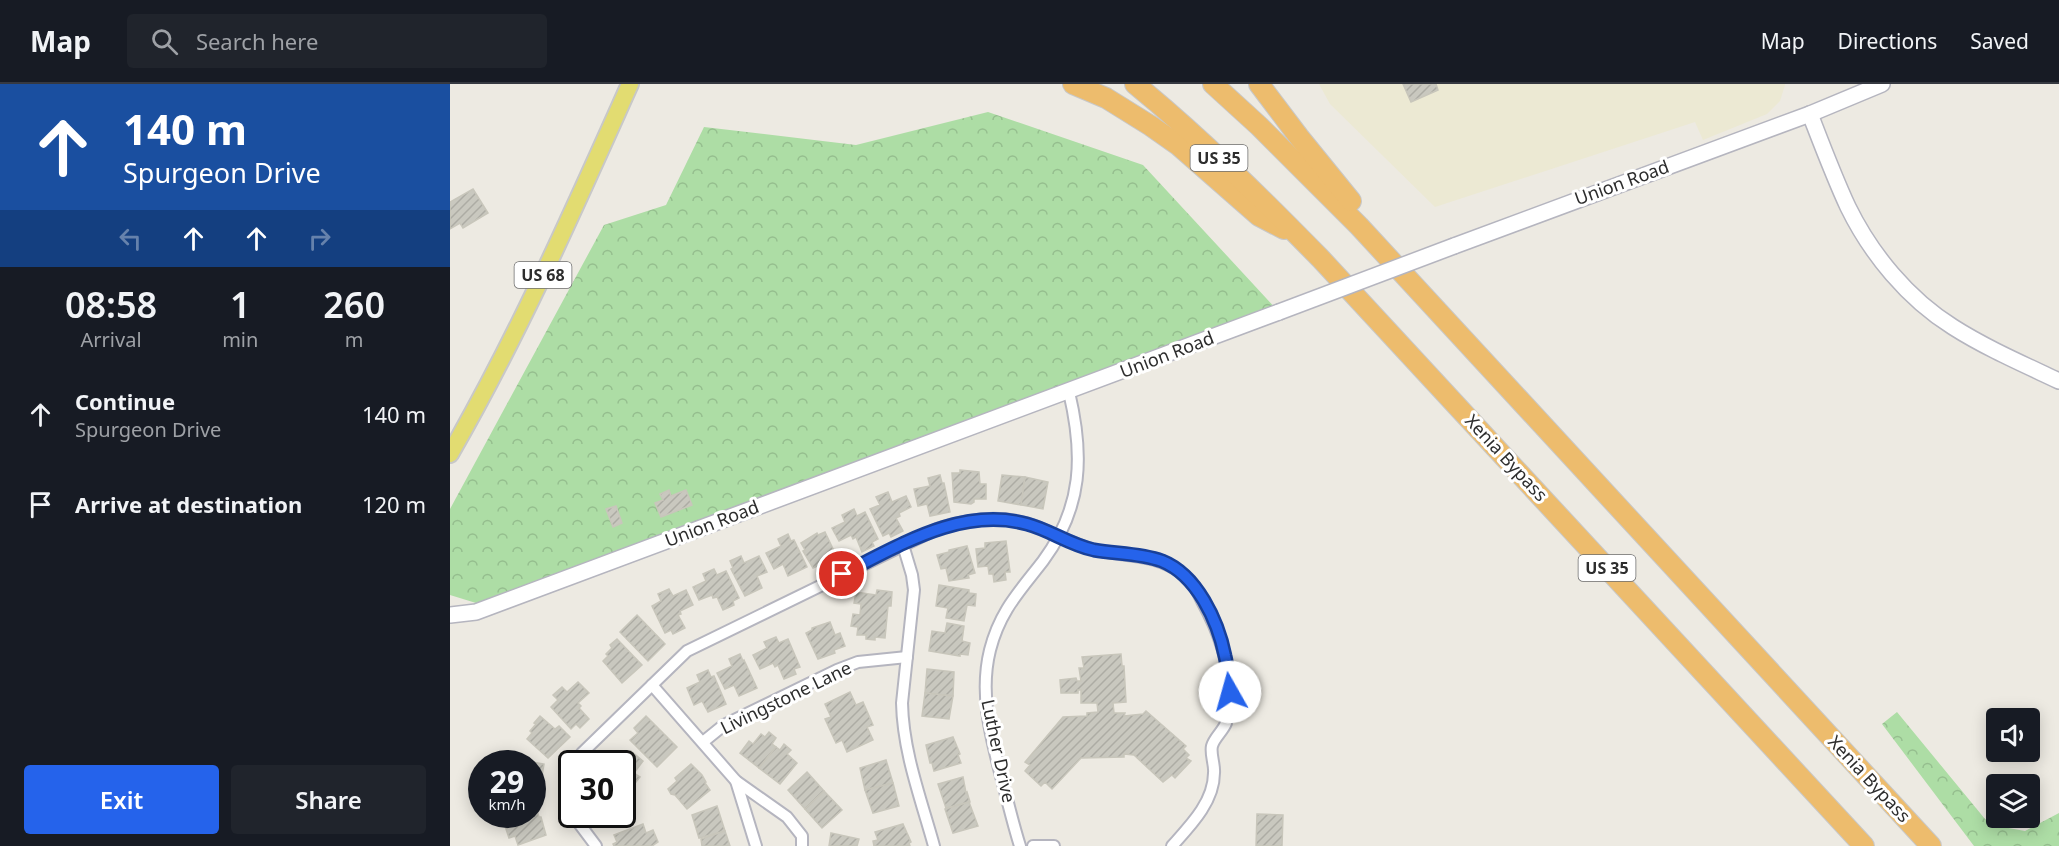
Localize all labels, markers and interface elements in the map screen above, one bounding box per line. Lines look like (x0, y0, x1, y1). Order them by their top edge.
search box (127, 14, 547, 68)
text: Map (30, 22, 91, 60)
icon: search (148, 25, 181, 58)
text: Search here (196, 26, 318, 56)
text: Map (1761, 27, 1805, 55)
text: Directions (1838, 27, 1937, 55)
text: Saved (1970, 27, 2029, 55)
text: 140 m (123, 100, 247, 157)
icon: ahead (24, 108, 102, 186)
road number: US 35 (1190, 145, 1248, 171)
text: Spurgeon Drive (123, 154, 321, 191)
street label: Union Road (1571, 154, 1672, 210)
icon: left (114, 222, 147, 255)
icon: ahead (177, 222, 210, 255)
icon: ahead (240, 222, 273, 255)
icon: right (303, 222, 336, 255)
road number: US 68 (514, 262, 572, 288)
text: 08:58 (65, 280, 157, 329)
text: 1 (230, 280, 251, 329)
text: 260 (323, 280, 385, 329)
street label: Union Road (1116, 325, 1217, 383)
text: Arrival (81, 326, 142, 353)
text: min (222, 326, 258, 353)
text: m (345, 326, 364, 353)
text: Continue (75, 386, 175, 416)
icon: ahead (24, 398, 57, 431)
text: 140 m (362, 399, 426, 429)
street label: Xenia Bypass (1460, 409, 1553, 506)
text: Spurgeon Drive (75, 416, 221, 443)
icon: arrive (24, 488, 57, 521)
text: Arrive at destination (75, 489, 302, 519)
text: 120 m (362, 489, 426, 519)
street label: Union Road (661, 494, 762, 552)
pin (816, 548, 867, 599)
road number: US 35 (1578, 555, 1636, 581)
icon: arrive (825, 557, 858, 590)
street label: Livingstone Lane (716, 655, 855, 739)
position arrow (1198, 660, 1262, 724)
street label: Luther Drive (976, 697, 1022, 805)
map controls (1986, 708, 2040, 828)
button: sound (1986, 708, 2040, 762)
street label: Xenia Bypass (1823, 730, 1916, 827)
speed limit sign: 30 (558, 750, 636, 828)
text: 29 (490, 761, 524, 802)
button: Exit (24, 765, 219, 834)
button: Share (231, 765, 426, 834)
button: layers (1986, 774, 2040, 828)
text: km/h (489, 794, 525, 814)

